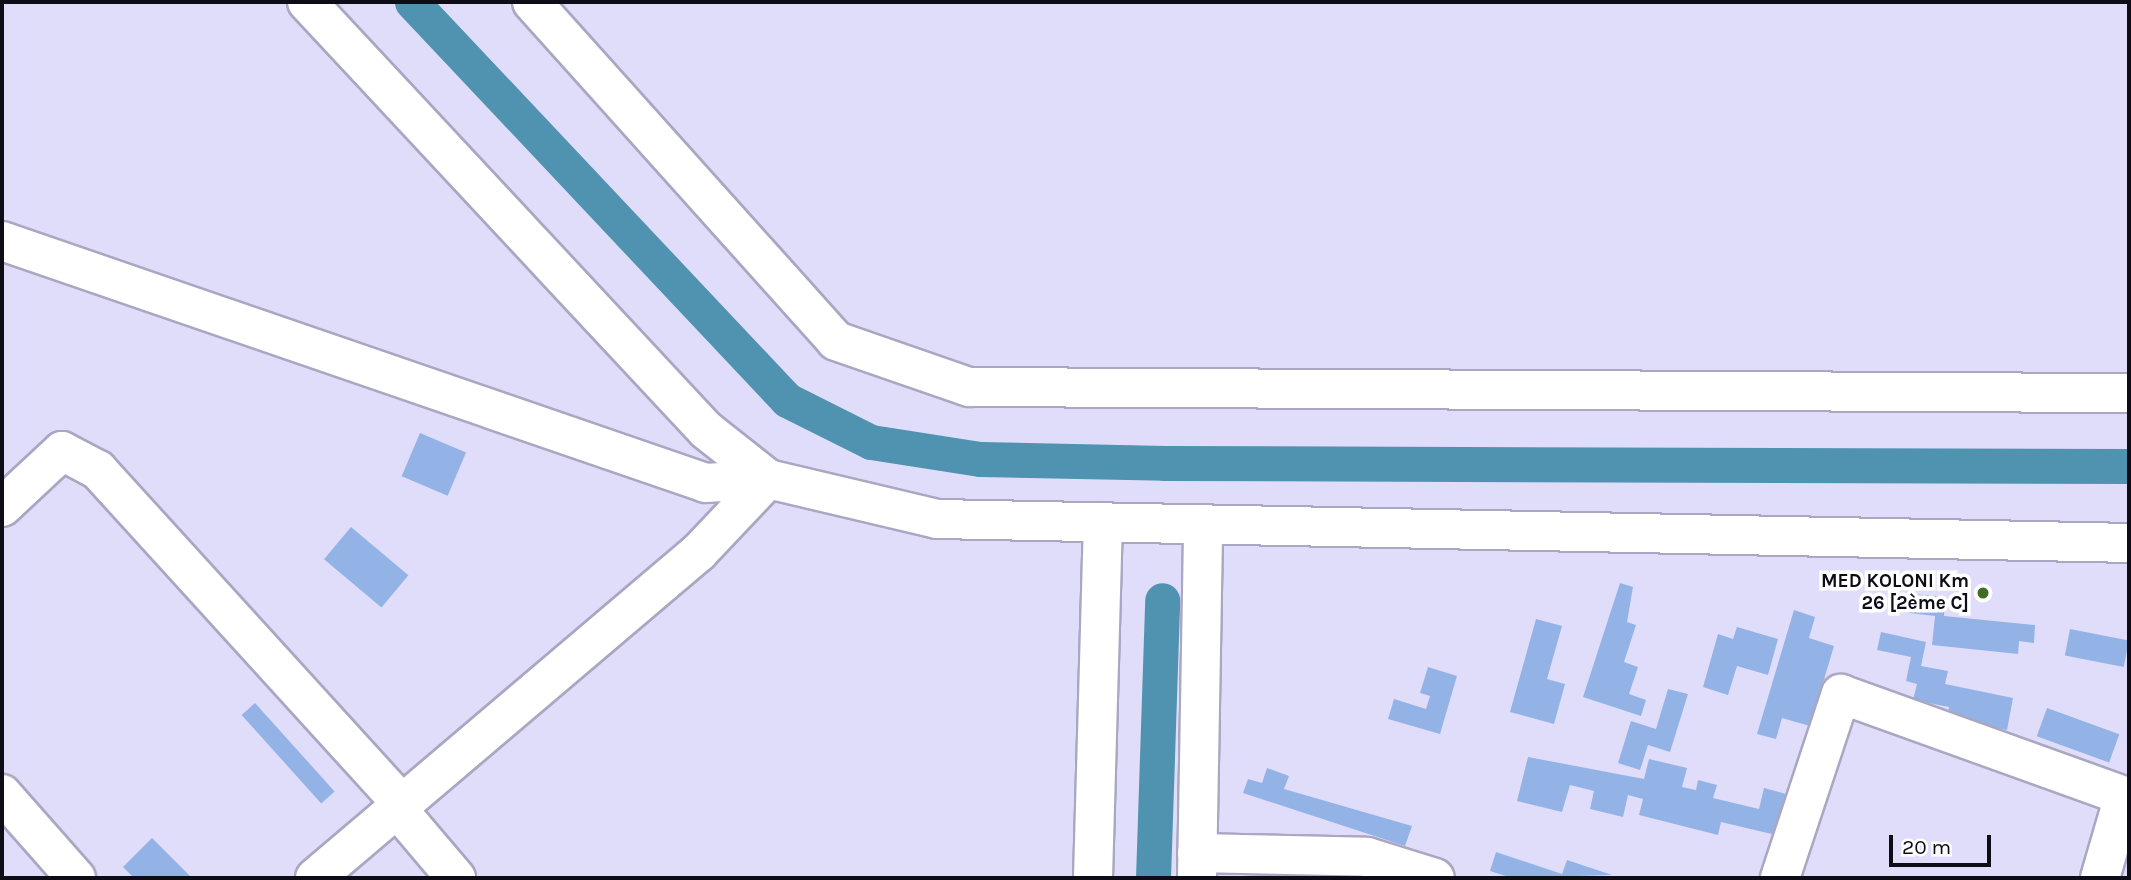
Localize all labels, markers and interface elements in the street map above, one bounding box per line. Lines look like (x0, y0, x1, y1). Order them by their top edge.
place label: MED KOLONI Km 26 [2ème C] (1821, 571, 1969, 615)
marker: MED KOLONI Km 26 [2ème C] (1975, 585, 1991, 601)
scale bar (1893, 820, 1994, 864)
text: 20 m (1902, 835, 1951, 859)

